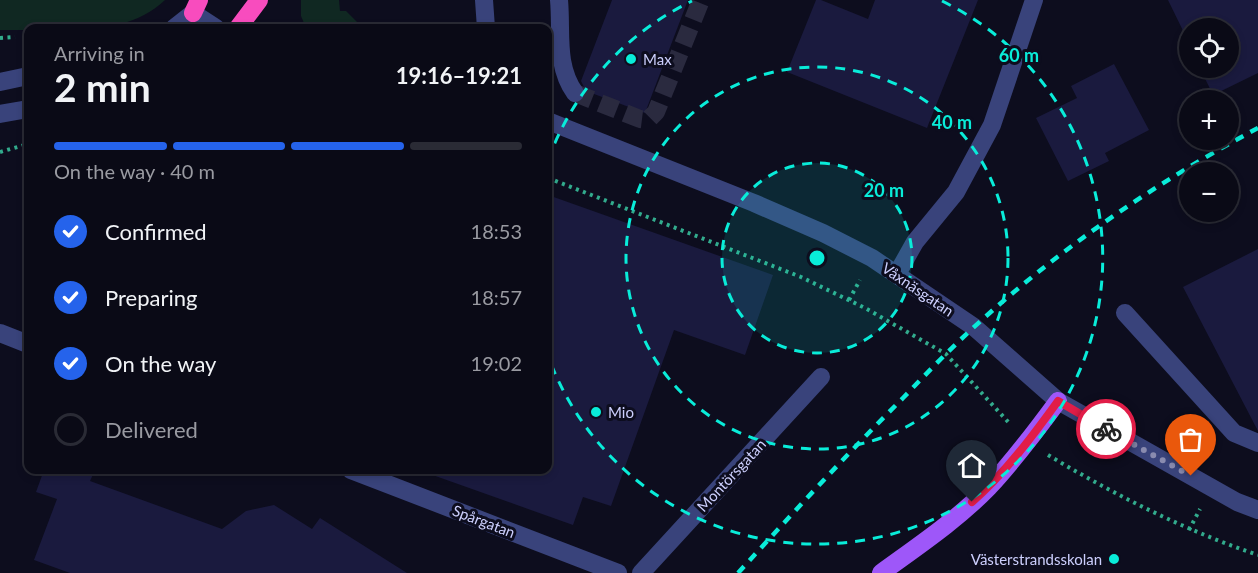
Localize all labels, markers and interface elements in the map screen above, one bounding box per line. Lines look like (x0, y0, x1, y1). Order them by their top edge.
map controls (1179, 18, 1239, 222)
button: locate (1179, 18, 1239, 78)
text: Arriving in (54, 41, 145, 65)
text: 60 m (999, 44, 1039, 66)
place label: Max (643, 50, 672, 68)
marker: Max (624, 52, 638, 66)
text: 19:16–19:21 (396, 62, 522, 89)
text: 2 min (54, 64, 151, 110)
button: + (1179, 90, 1239, 150)
text: 40 m (932, 111, 972, 133)
text: On the way · 40 m (54, 159, 215, 183)
button: − (1179, 162, 1239, 222)
text: 20 m (864, 179, 904, 201)
icon: check (54, 215, 87, 248)
text: Confirmed (105, 218, 207, 245)
text: 18:53 (471, 219, 522, 243)
centre of rings (807, 248, 827, 268)
street label: Våxnäsgatan (879, 258, 957, 320)
icon: check (54, 281, 87, 314)
text: Preparing (105, 284, 197, 311)
text: 18:57 (471, 285, 522, 309)
icon: check (54, 347, 87, 380)
text: On the way (105, 350, 216, 377)
text: 19:02 (471, 351, 522, 375)
courier (1076, 399, 1136, 459)
place label: Mio (608, 403, 634, 421)
marker: Mio (589, 405, 603, 419)
icon: bike (1090, 413, 1123, 446)
pin (1165, 414, 1216, 476)
text: Delivered (105, 416, 198, 443)
icon: bag (1174, 423, 1207, 456)
street label: Montörsgatan (693, 435, 769, 515)
pin (946, 440, 997, 502)
icon: home (955, 449, 988, 482)
street label: Spårgatan (450, 501, 518, 541)
place label: Västerstrandsskolan (971, 550, 1102, 568)
marker: Västerstrandsskolan (1107, 552, 1121, 566)

